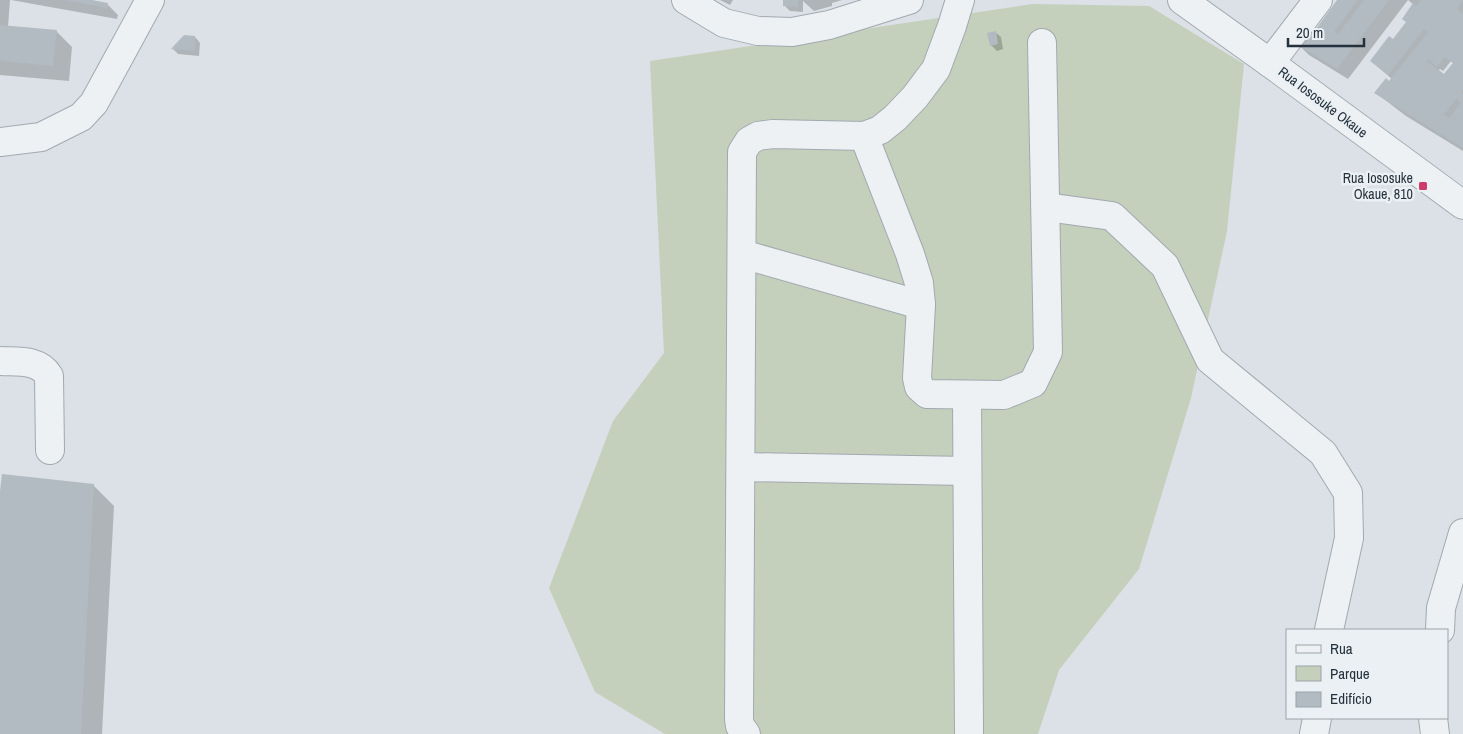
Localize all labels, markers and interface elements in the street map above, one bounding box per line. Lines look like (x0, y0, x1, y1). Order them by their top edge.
scale bar (1288, 15, 1364, 47)
text: 20 m (1296, 22, 1323, 43)
street label: Rua Iososuke Okaue (1275, 63, 1371, 141)
place label: Rua Iososuke Okaue, 810 (1343, 169, 1413, 203)
marker: Rua Iososuke Okaue, 810 (1417, 180, 1429, 192)
legend (1286, 629, 1448, 719)
text: Rua (1330, 638, 1353, 659)
text: Parque (1330, 663, 1370, 684)
text: Edifício (1330, 688, 1372, 709)

